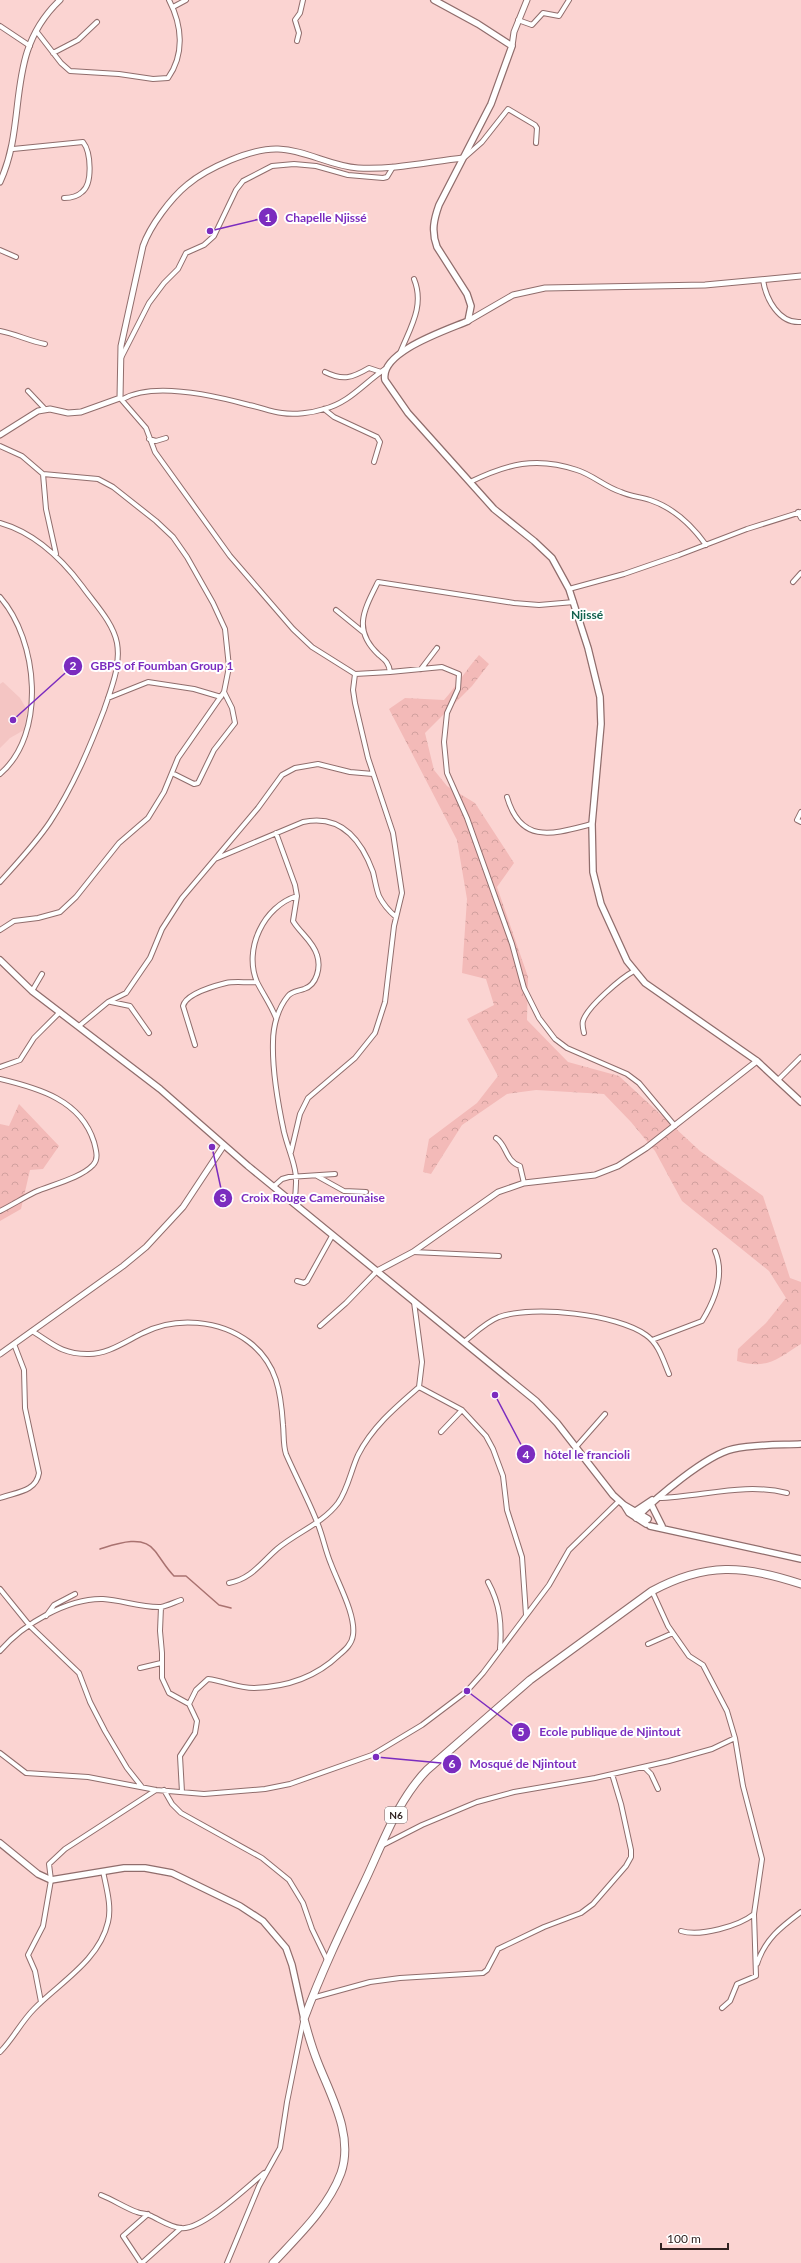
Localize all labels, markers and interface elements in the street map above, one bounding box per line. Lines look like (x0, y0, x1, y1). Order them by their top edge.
callout: Chapelle Njissé (258, 205, 375, 229)
text: 1 (265, 210, 272, 225)
text: Chapelle Njissé (285, 210, 367, 225)
district label: Njissé (571, 607, 604, 622)
callout: GBPS of Foumban Group 1 (63, 654, 242, 678)
text: 2 (70, 658, 77, 673)
text: GBPS of Foumban Group 1 (90, 658, 234, 673)
callout: Croix Rouge Camerounaise (213, 1186, 392, 1210)
text: 3 (220, 1190, 227, 1205)
text: Croix Rouge Camerounaise (241, 1190, 386, 1205)
callout: hôtel le francioli (516, 1442, 638, 1466)
text: 4 (523, 1447, 530, 1462)
text: hôtel le francioli (544, 1447, 630, 1462)
callout: Ecole publique de Njintout (511, 1720, 688, 1744)
text: 5 (518, 1724, 525, 1739)
text: Ecole publique de Njintout (539, 1724, 681, 1739)
callout: Mosqué de Njintout (442, 1752, 585, 1776)
text: 6 (449, 1756, 456, 1771)
text: Mosqué de Njintout (470, 1756, 577, 1771)
road number: N6 (385, 1807, 407, 1823)
scale bar (661, 2225, 728, 2251)
text: 100 m (667, 2231, 701, 2246)

